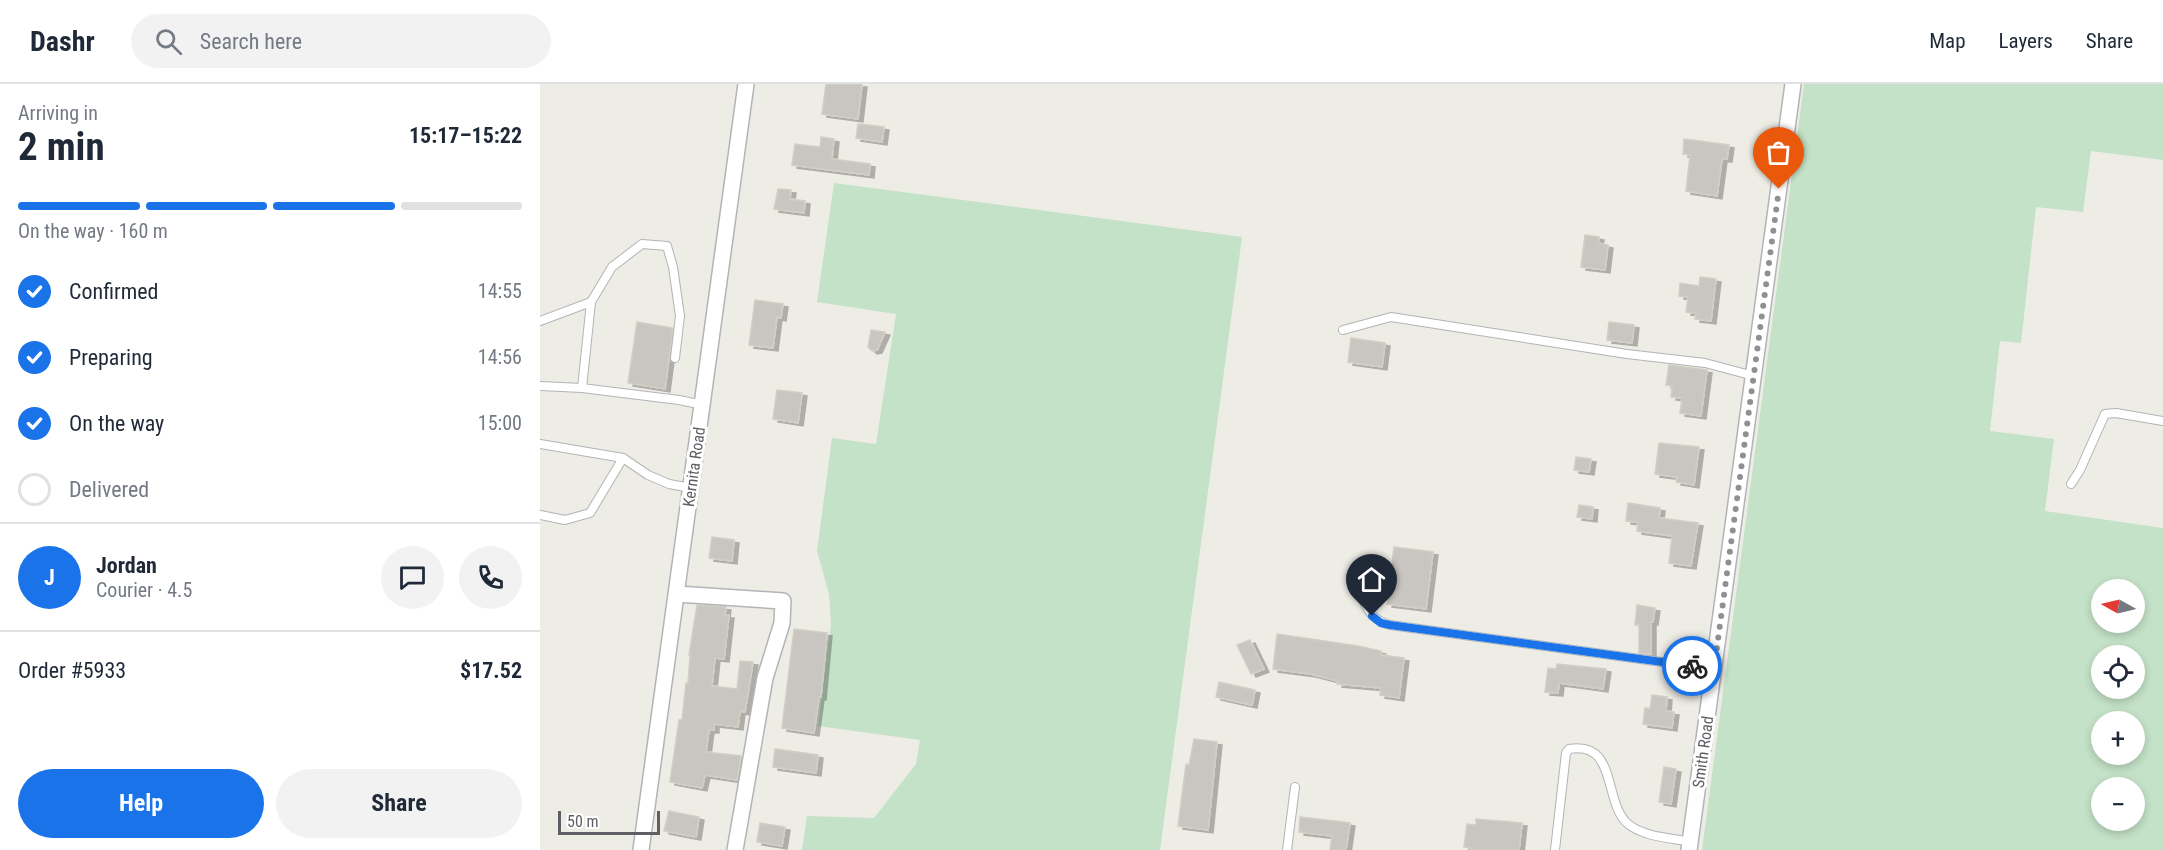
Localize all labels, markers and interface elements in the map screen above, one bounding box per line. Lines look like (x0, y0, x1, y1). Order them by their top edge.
search box (131, 14, 551, 68)
text: Dashr (30, 25, 95, 58)
icon: search (152, 25, 185, 58)
text: Search here (200, 29, 302, 54)
text: Map (1929, 29, 1966, 53)
text: Layers (1999, 29, 2053, 53)
text: Share (2086, 29, 2133, 53)
text: Arriving in (18, 101, 98, 125)
text: 15:17–15:22 (409, 123, 522, 148)
text: 2 min (18, 124, 105, 170)
pin (1753, 127, 1804, 189)
icon: bag (1762, 136, 1795, 169)
text: On the way · 160 m (18, 219, 168, 243)
icon: check (18, 275, 51, 308)
text: Confirmed (69, 279, 158, 304)
text: 14:55 (478, 279, 522, 303)
icon: check (18, 341, 51, 374)
text: Preparing (69, 345, 153, 370)
text: 14:56 (478, 345, 522, 369)
icon: check (18, 407, 51, 440)
text: On the way (69, 411, 164, 436)
text: 15:00 (478, 411, 522, 435)
street label: Kernita Road (679, 426, 709, 508)
text: Delivered (69, 477, 149, 502)
button: chat (381, 546, 444, 609)
button: phone (459, 546, 522, 609)
text: Jordan (96, 553, 157, 578)
pin (1346, 554, 1397, 616)
icon: home (1355, 563, 1388, 596)
text: J (44, 565, 55, 590)
text: Courier · 4.5 (96, 578, 192, 602)
north arrow (2091, 579, 2145, 633)
map controls (2091, 579, 2145, 831)
courier (1662, 636, 1722, 696)
button: locate (2091, 645, 2145, 699)
icon: bike (1676, 650, 1709, 683)
text: Order #5933 (18, 658, 126, 683)
text: $17.52 (460, 658, 522, 683)
button: + (2091, 711, 2145, 765)
street label: Smith Road (1689, 715, 1717, 789)
button: Help (18, 769, 264, 838)
button: Share (276, 769, 522, 838)
button: − (2091, 777, 2145, 831)
scale bar (558, 808, 660, 836)
text: 50 m (567, 812, 599, 831)

